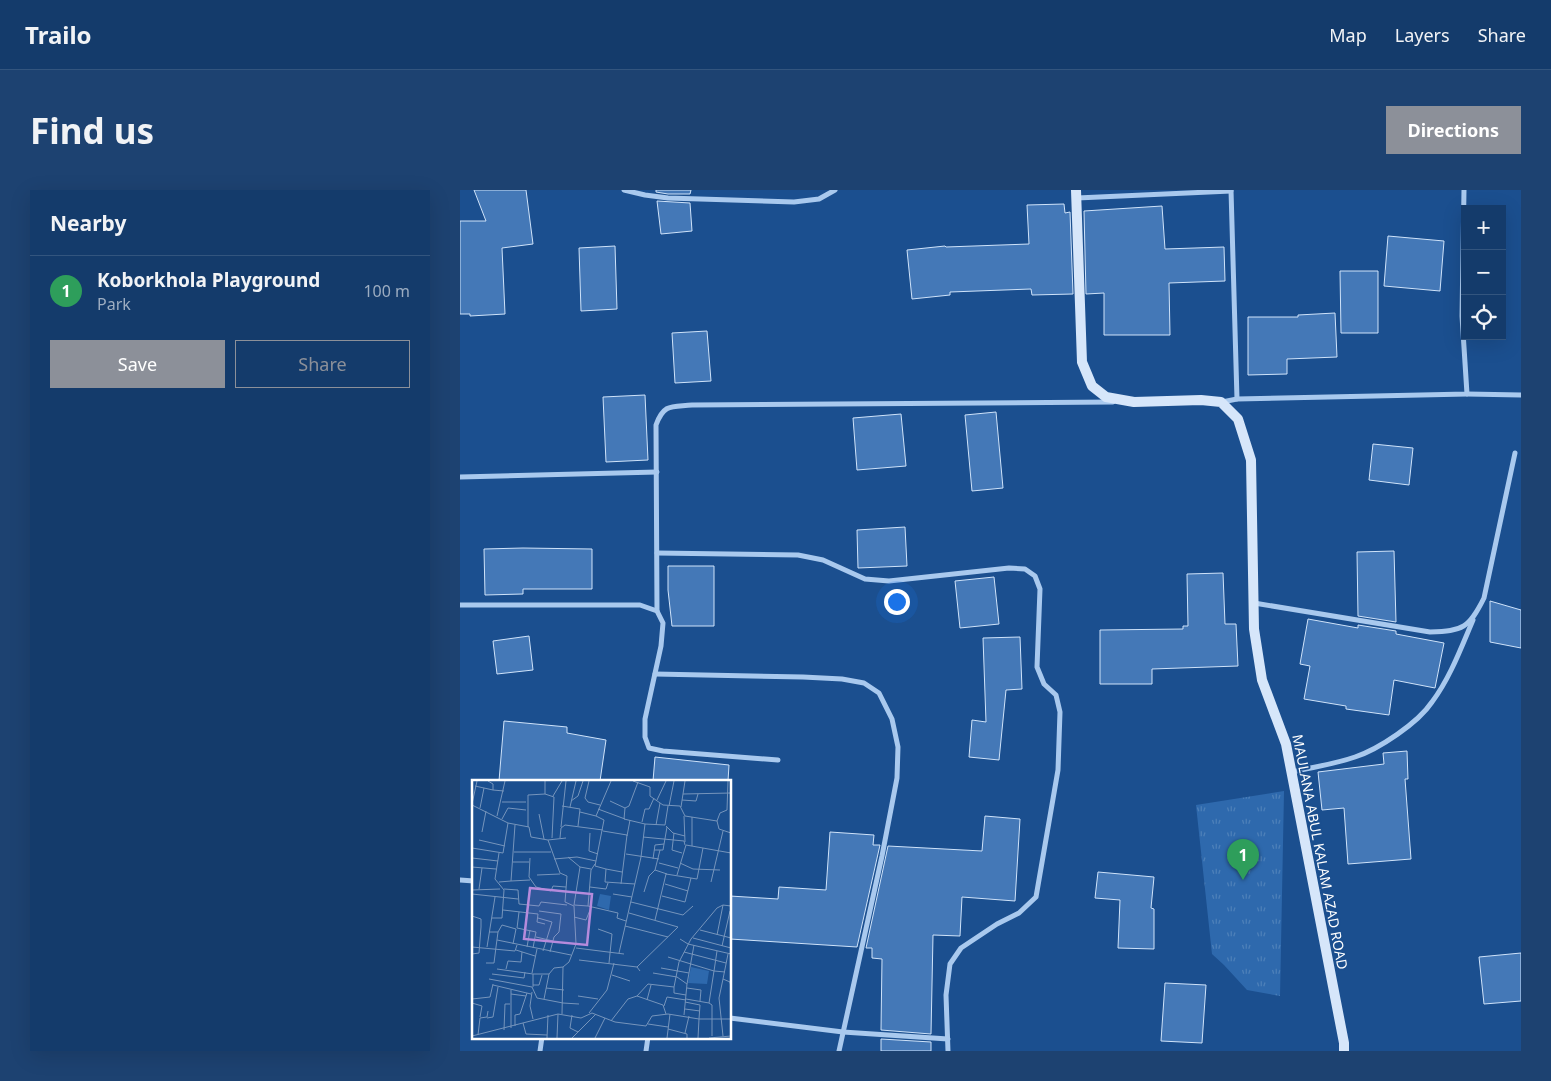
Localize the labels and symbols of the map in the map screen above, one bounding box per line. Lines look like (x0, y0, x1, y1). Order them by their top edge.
your location (884, 589, 910, 615)
street label: MAULANA ABUL KALAM AZAD ROAD (1288, 733, 1353, 971)
inset map (472, 780, 731, 1038)
pin: 1 (1227, 839, 1259, 880)

